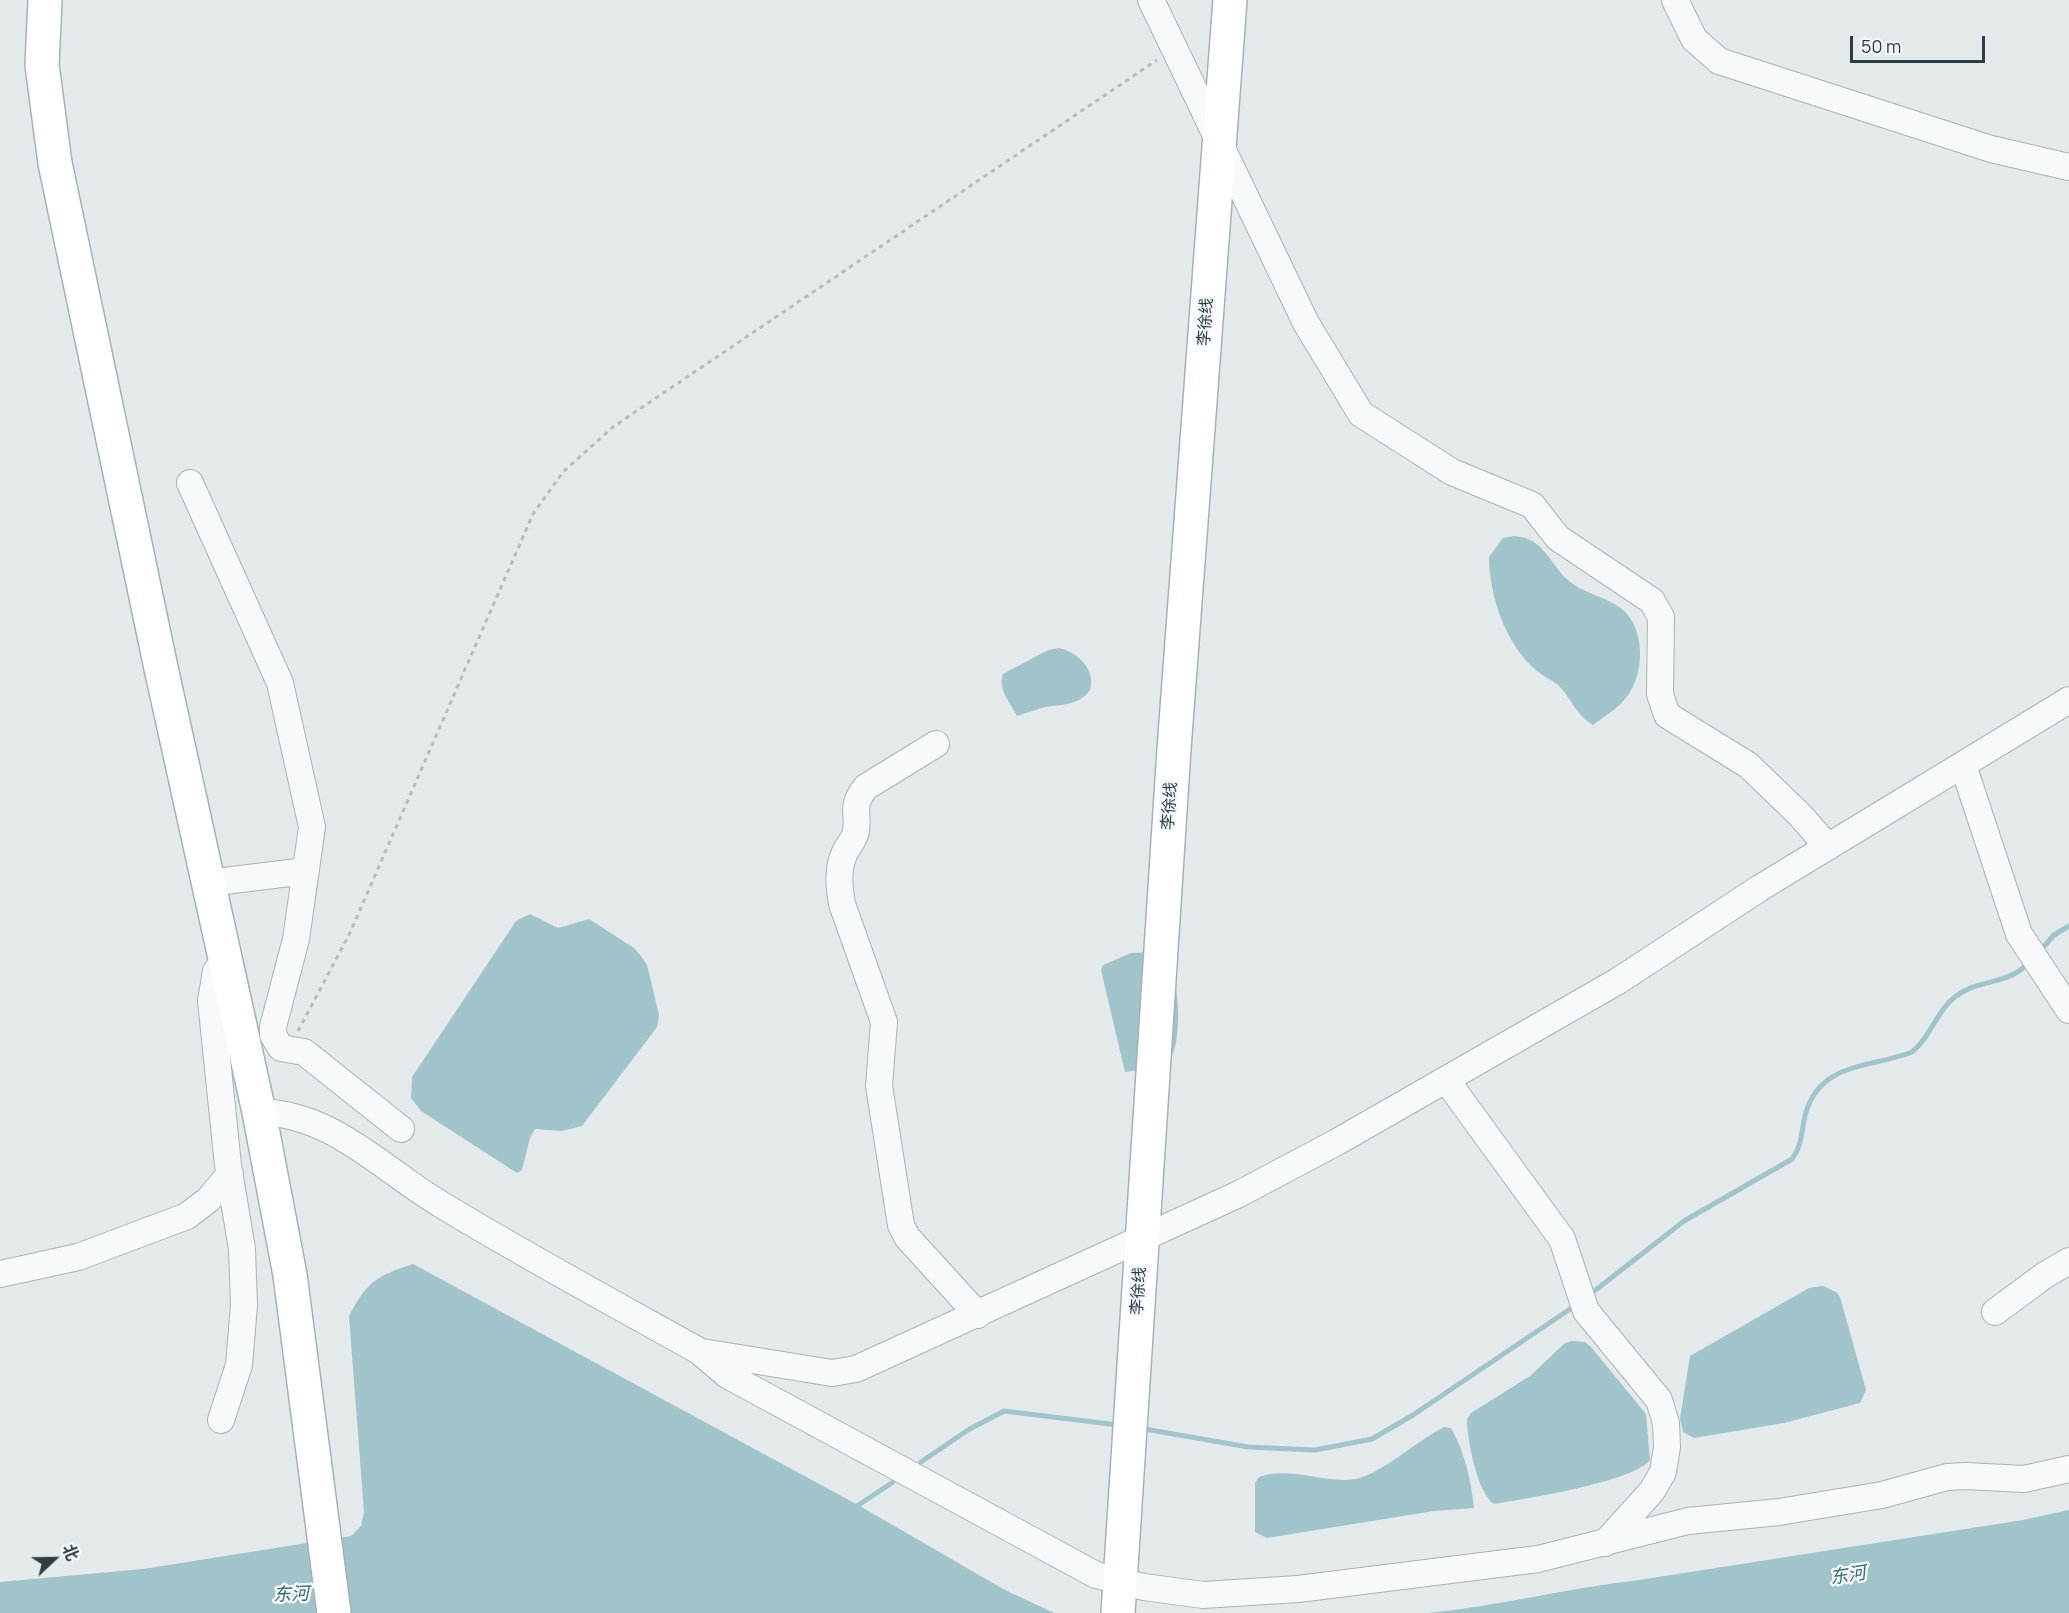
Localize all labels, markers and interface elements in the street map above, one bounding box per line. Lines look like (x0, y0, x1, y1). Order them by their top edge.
scale bar (1853, 24, 1988, 62)
text: 50 m (1861, 34, 1901, 58)
street label: 李徐线 (1195, 297, 1217, 347)
street label: 李徐线 (1159, 781, 1181, 831)
street label: 李徐线 (1128, 1266, 1150, 1316)
north arrow (24, 1529, 84, 1589)
text: 北 (57, 1541, 84, 1564)
water label: 东河 (1829, 1563, 1867, 1589)
water label: 东河 (273, 1584, 309, 1606)

